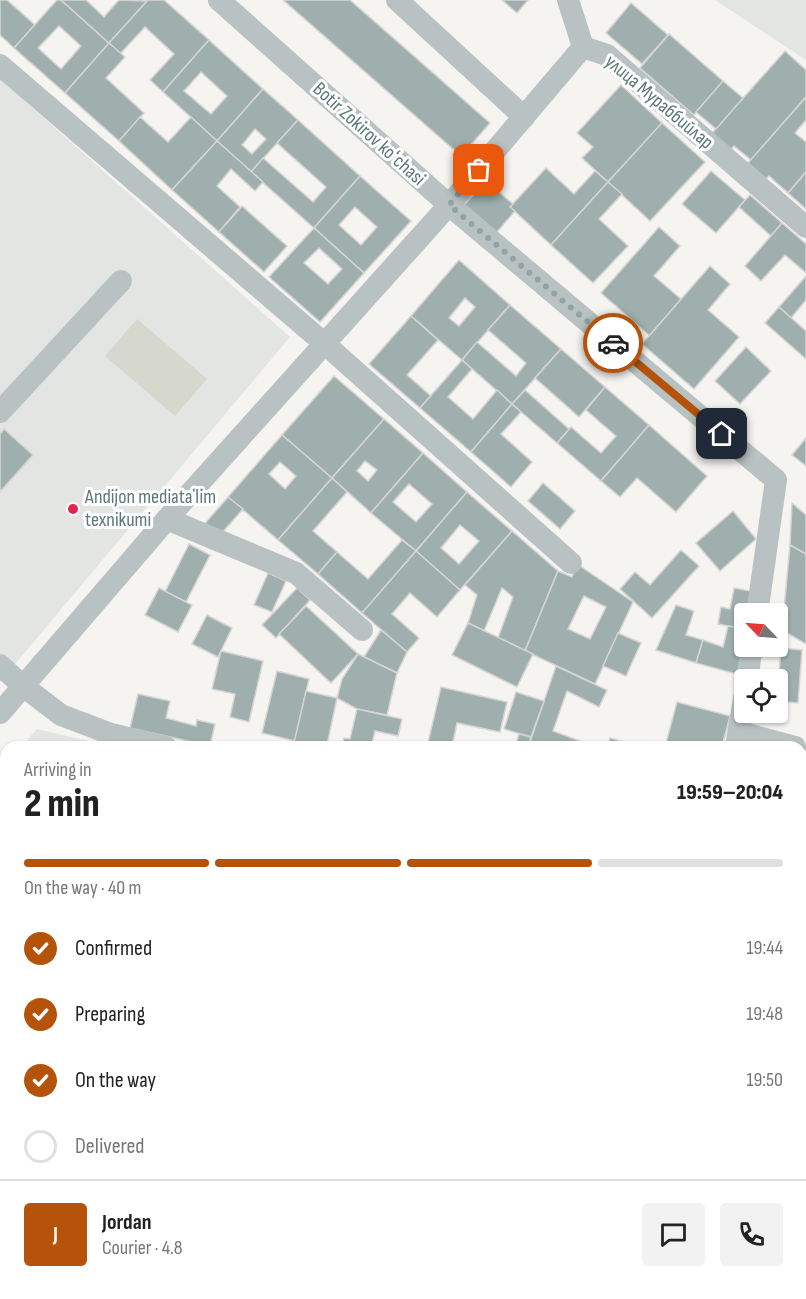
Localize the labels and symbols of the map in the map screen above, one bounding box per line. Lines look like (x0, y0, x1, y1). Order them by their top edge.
street label: улица Мураббийлар (600, 50, 718, 154)
street label: Botir Zokirov koʻchasi (308, 77, 430, 191)
pin (453, 144, 504, 195)
courier (583, 313, 643, 373)
pin (696, 408, 747, 459)
place label: Andijon mediataʼlim texnikumi (84, 485, 216, 532)
marker: Andijon mediataʼlim texnikumi (66, 502, 80, 516)
north arrow (734, 603, 788, 657)

